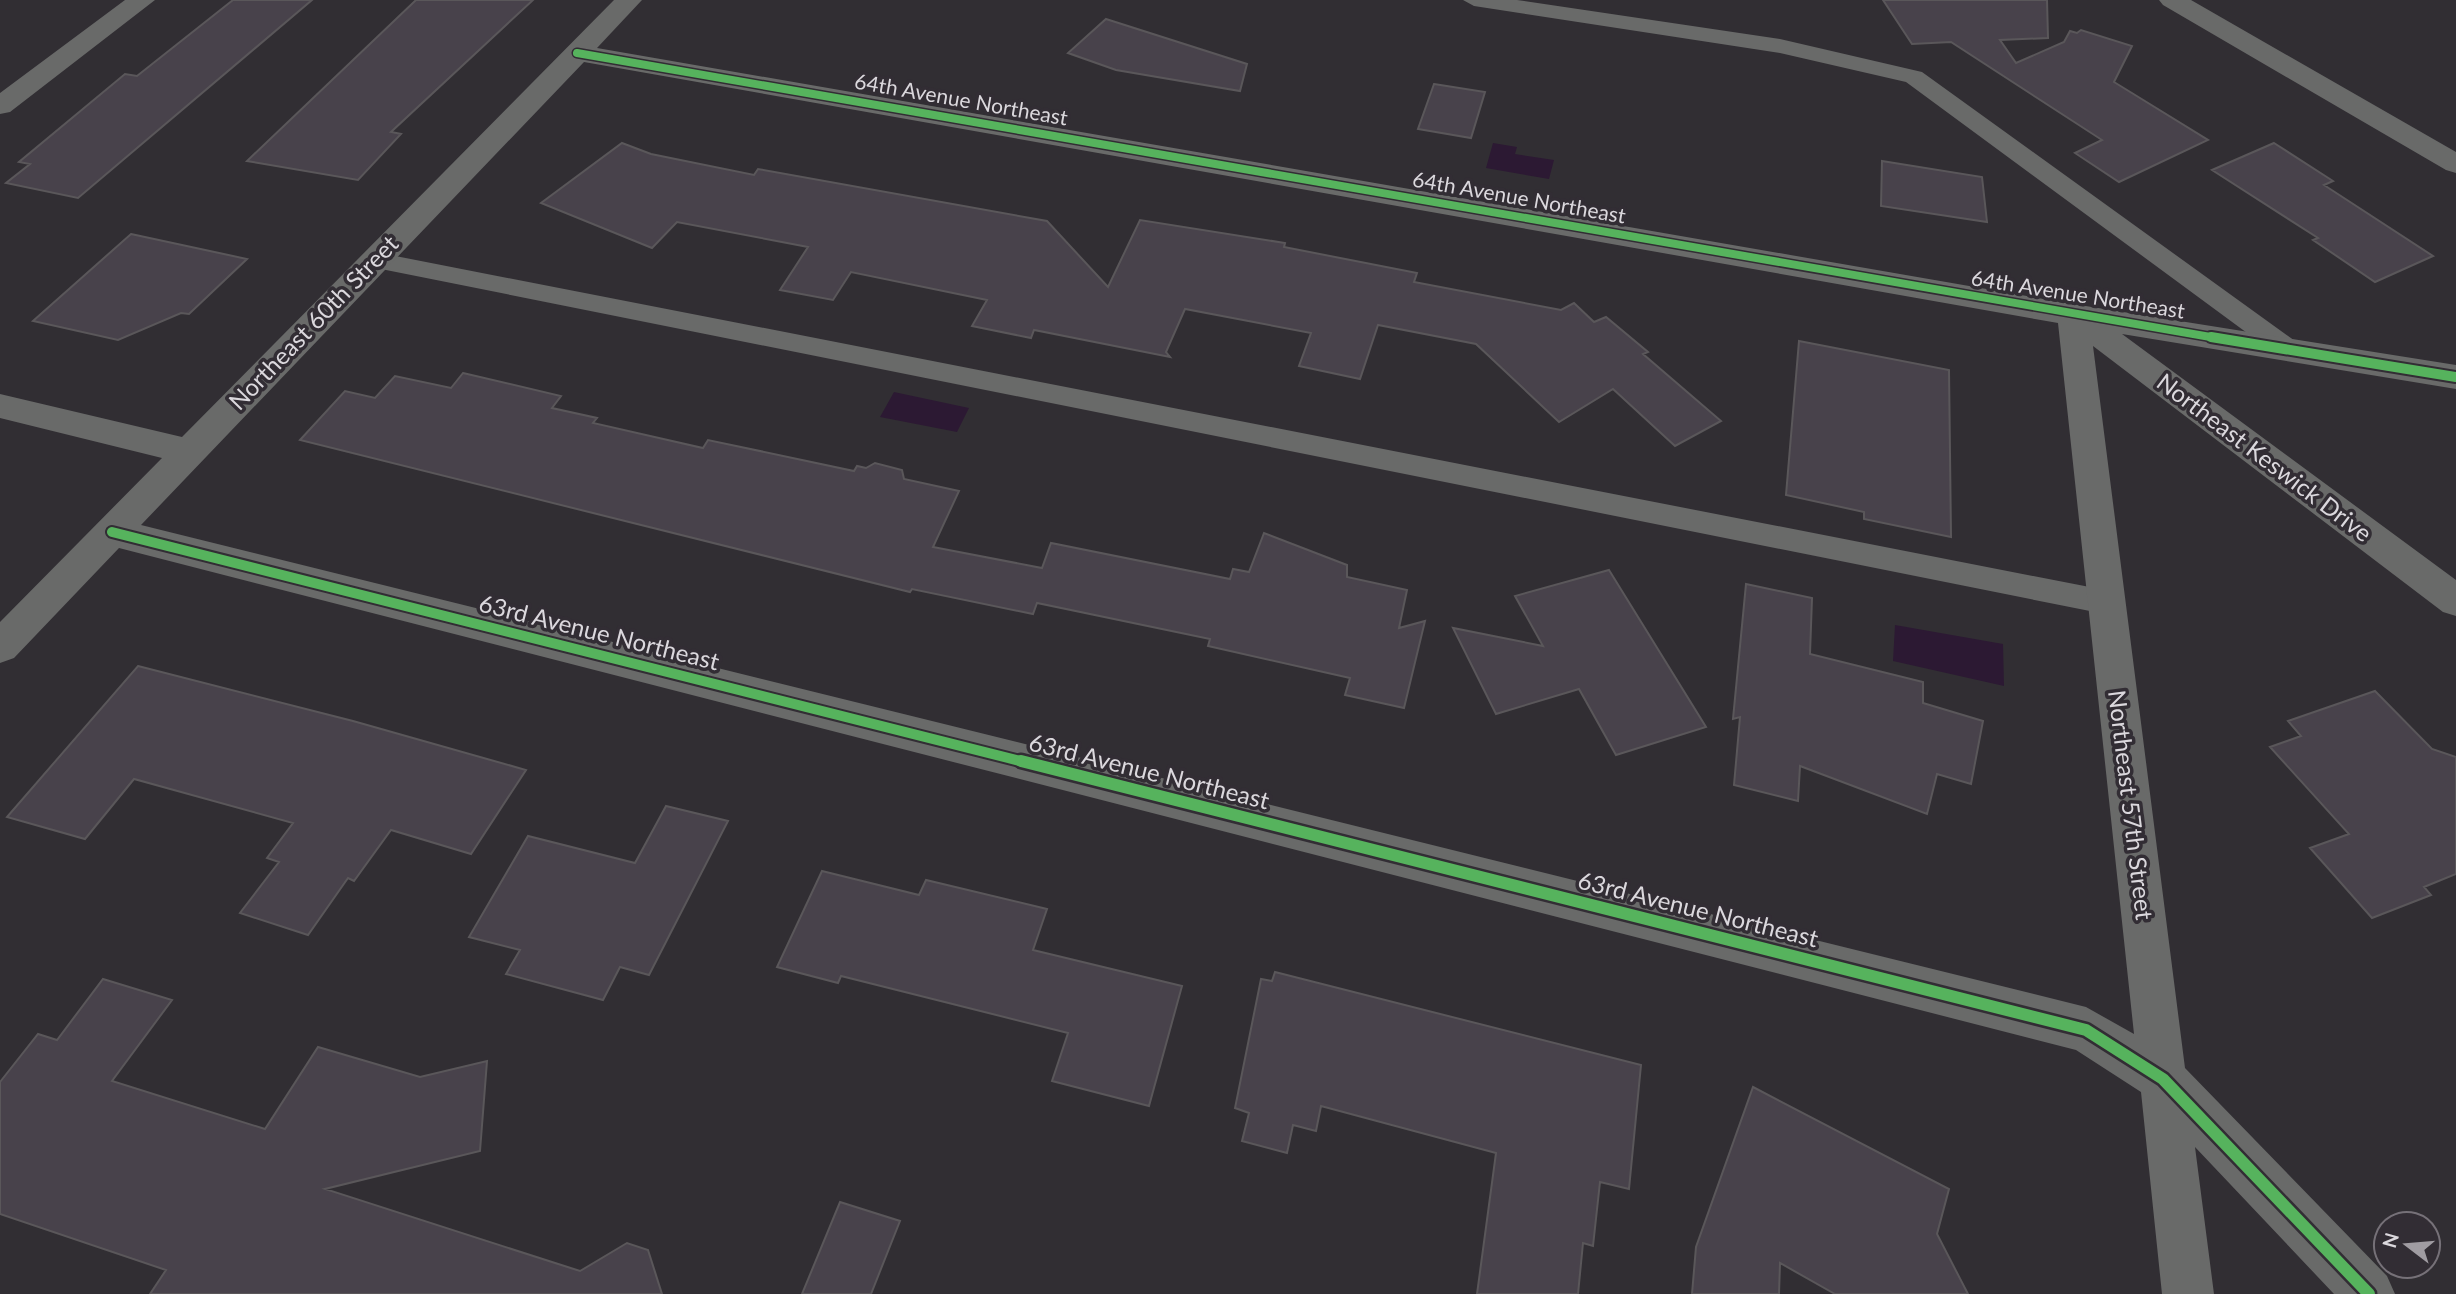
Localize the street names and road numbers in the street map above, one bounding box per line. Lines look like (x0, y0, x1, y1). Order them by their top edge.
street label: 64th Avenue Northeast (853, 67, 1070, 130)
street label: 64th Avenue Northeast (1411, 165, 1628, 228)
street label: Northeast 60th Street (222, 228, 404, 415)
street label: 64th Avenue Northeast (1970, 264, 2187, 323)
street label: Northeast Keswick Drive (2152, 366, 2378, 547)
street label: 63rd Avenue Northeast (476, 588, 723, 676)
street label: Northeast 57th Street (2103, 688, 2160, 922)
street label: 63rd Avenue Northeast (1026, 727, 1273, 815)
street label: 63rd Avenue Northeast (1575, 865, 1822, 953)

